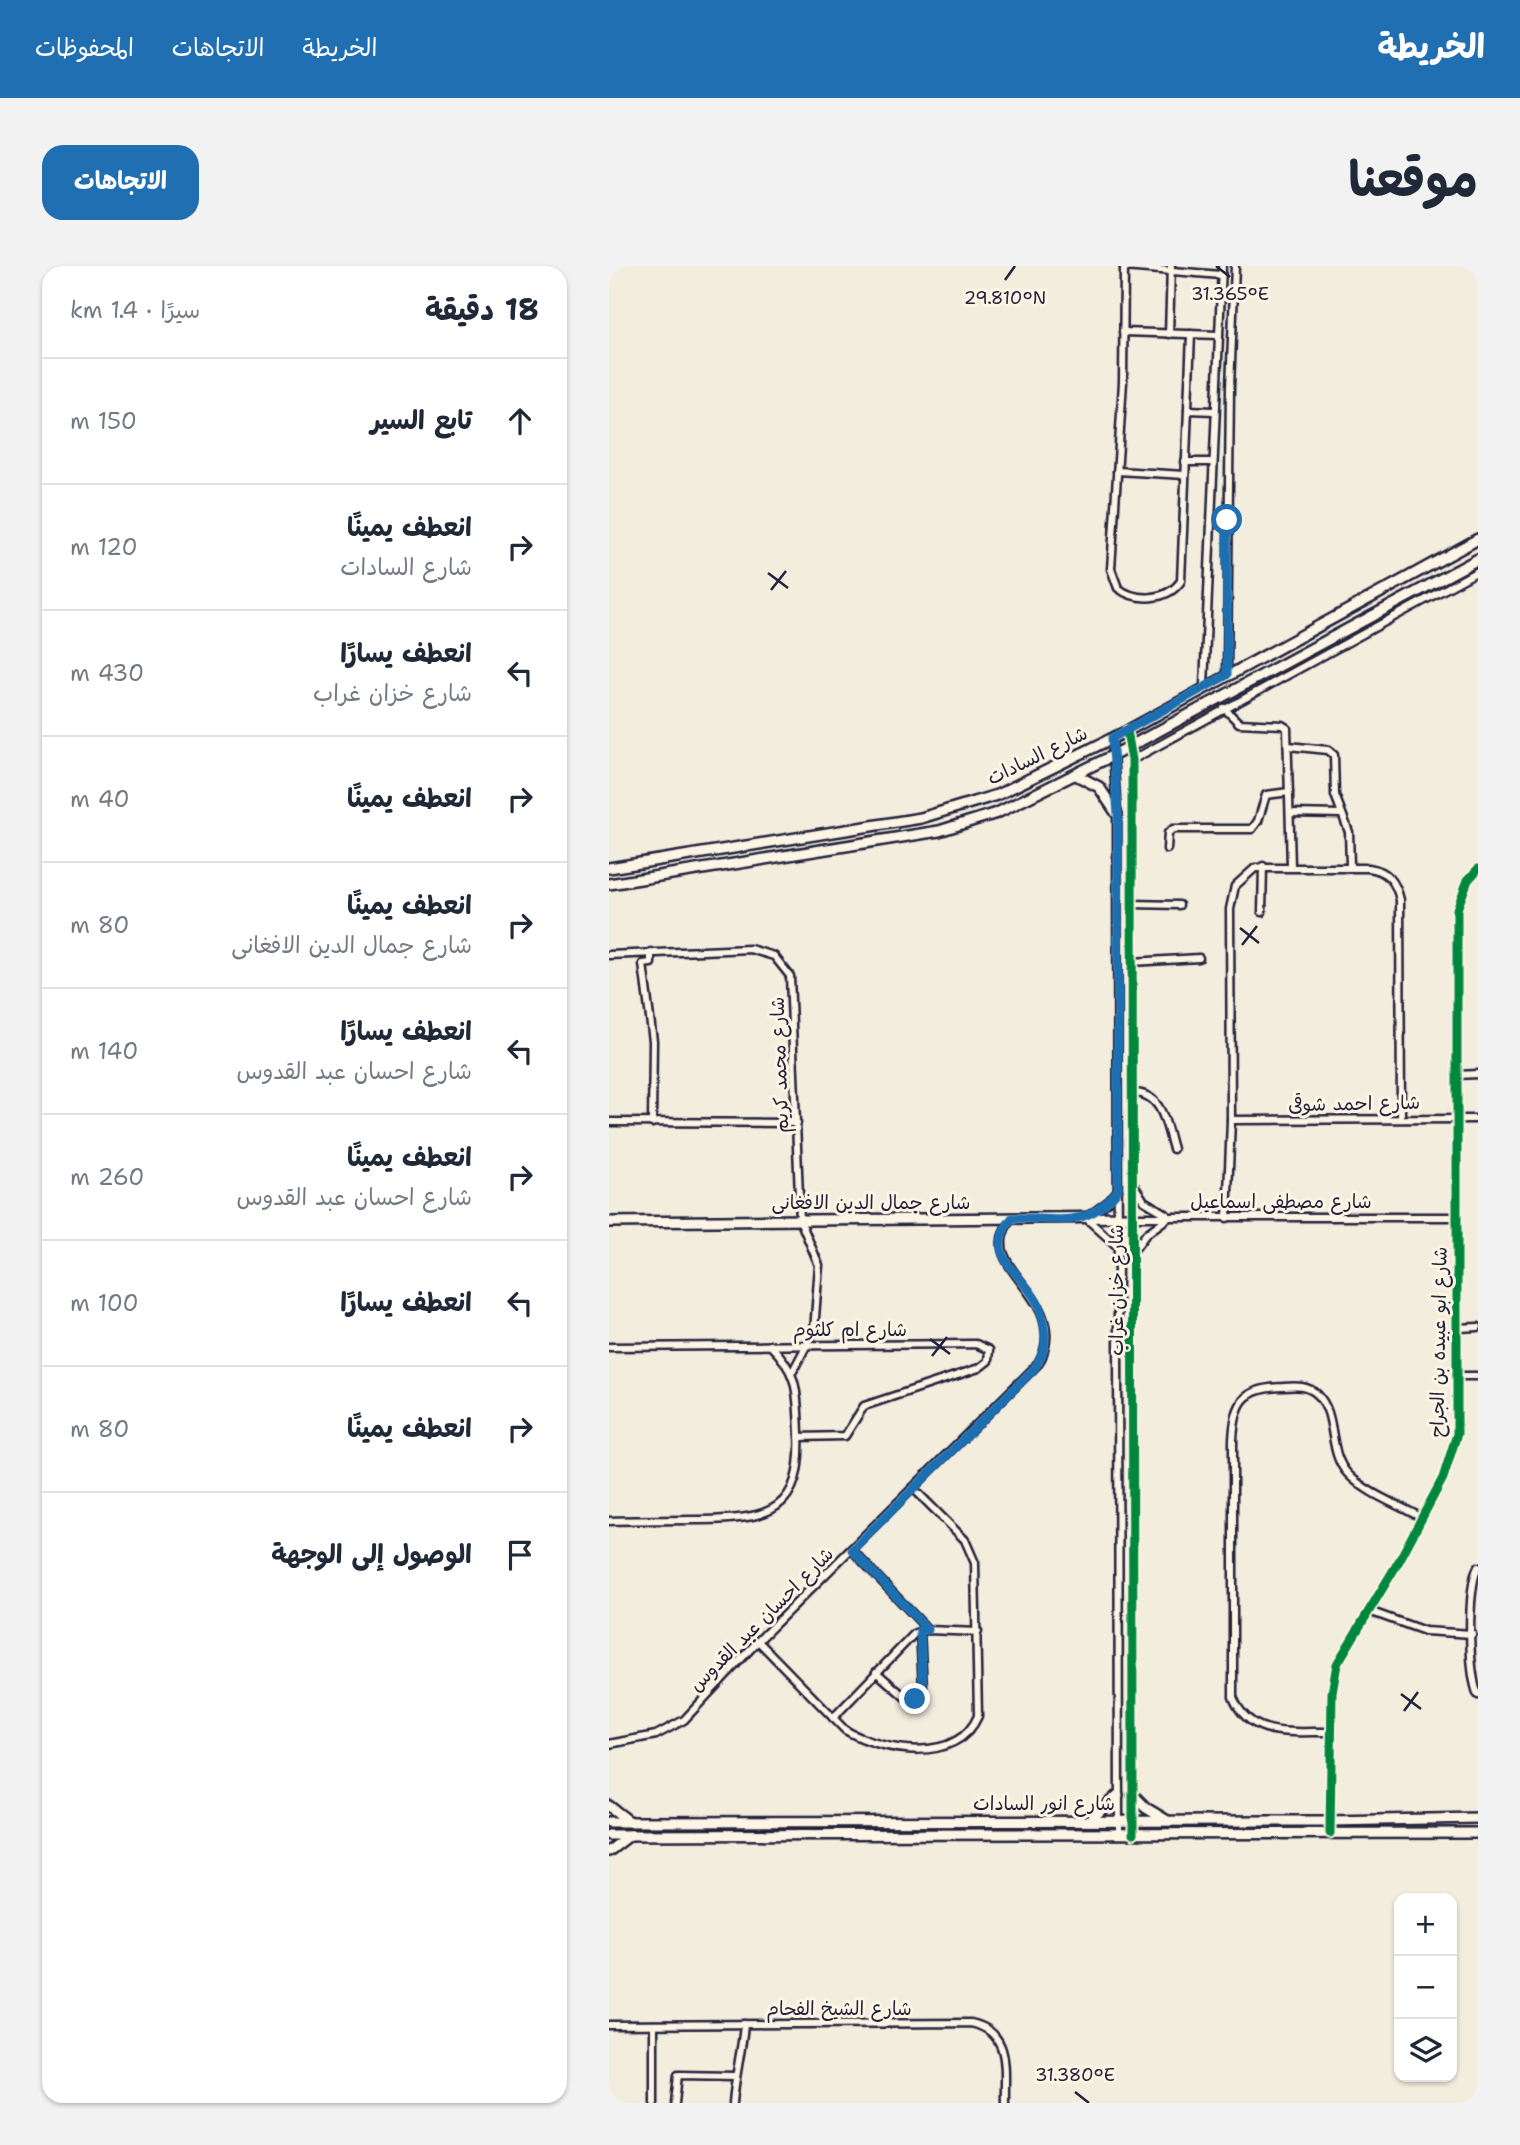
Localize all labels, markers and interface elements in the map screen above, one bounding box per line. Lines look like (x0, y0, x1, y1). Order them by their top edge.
text: الخريطة (1378, 24, 1485, 69)
text: المحفوظات (35, 32, 134, 64)
text: الاتجاهات (172, 32, 265, 64)
text: الخريطة (303, 32, 377, 64)
button: الاتجاهات (42, 145, 199, 220)
text: موقعنا (1348, 146, 1478, 212)
text: 31.365°E (1191, 282, 1269, 306)
text: 29.810°N (964, 286, 1046, 310)
text: 18 دقيقة (425, 289, 539, 330)
text: سيرًا · 1.4 km (70, 295, 200, 325)
text: تابع السير (370, 402, 472, 437)
icon: ahead (501, 402, 539, 440)
text: 150 m (70, 406, 137, 436)
route start (1211, 504, 1242, 535)
text: انعطف يمينًا (347, 509, 472, 544)
icon: right (501, 528, 539, 566)
text: 120 m (70, 532, 138, 562)
text: شارع السادات (340, 552, 472, 582)
text: انعطف يسارًا (340, 635, 472, 670)
icon: left (501, 654, 539, 692)
text: 430 m (70, 658, 144, 688)
text: شارع خزان غراب (313, 678, 472, 708)
street label: شارع السادات (983, 720, 1092, 791)
text: انعطف يمينًا (347, 780, 472, 815)
icon: right (501, 780, 539, 818)
text: 40 m (70, 784, 130, 814)
text: انعطف يمينًا (347, 887, 472, 922)
icon: right (501, 906, 539, 944)
text: 80 m (70, 910, 129, 940)
text: شارع جمال الدين الافغانى (231, 930, 472, 960)
street label: شارع محمد كريم (765, 996, 796, 1134)
text: انعطف يسارًا (340, 1013, 472, 1048)
icon: left (501, 1032, 539, 1070)
text: 140 m (70, 1036, 138, 1066)
text: شارع احسان عبد القدوس (236, 1056, 472, 1086)
street label: شارع احمد شوقى (1288, 1090, 1420, 1118)
text: انعطف يمينًا (347, 1139, 472, 1174)
icon: right (501, 1158, 539, 1196)
text: 260 m (70, 1162, 144, 1192)
text: شارع احسان عبد القدوس (236, 1182, 472, 1212)
street label: شارع مصطفى اسماعيل (1190, 1189, 1372, 1215)
street label: شارع جمال الدين الافغانى (772, 1190, 970, 1216)
street label: شارع خزان غراب (1104, 1224, 1130, 1356)
street label: شارع ابو عبيده بن الجراح (1424, 1246, 1454, 1438)
text: انعطف يسارًا (340, 1284, 472, 1319)
icon: left (501, 1284, 539, 1322)
text: 100 m (70, 1288, 139, 1318)
street label: شارع ام كلثوم (793, 1317, 907, 1344)
text: انعطف يمينًا (347, 1410, 472, 1445)
icon: right (501, 1410, 539, 1448)
text: 80 m (70, 1414, 129, 1444)
text: الوصول إلى الوجهة (271, 1536, 472, 1571)
icon: arrive (501, 1536, 539, 1574)
street label: شارع احسان عبد القدوس (684, 1542, 840, 1698)
route end (899, 1683, 930, 1714)
street label: شارع انور السادات (973, 1791, 1115, 1817)
map controls (1394, 1893, 1457, 2082)
button: + (1394, 1893, 1457, 1956)
button: − (1394, 1956, 1457, 2019)
street label: شارع الشيخ الفحام (766, 1996, 912, 2023)
button: layers (1394, 2019, 1457, 2082)
text: 31.380°E (1035, 2063, 1115, 2087)

